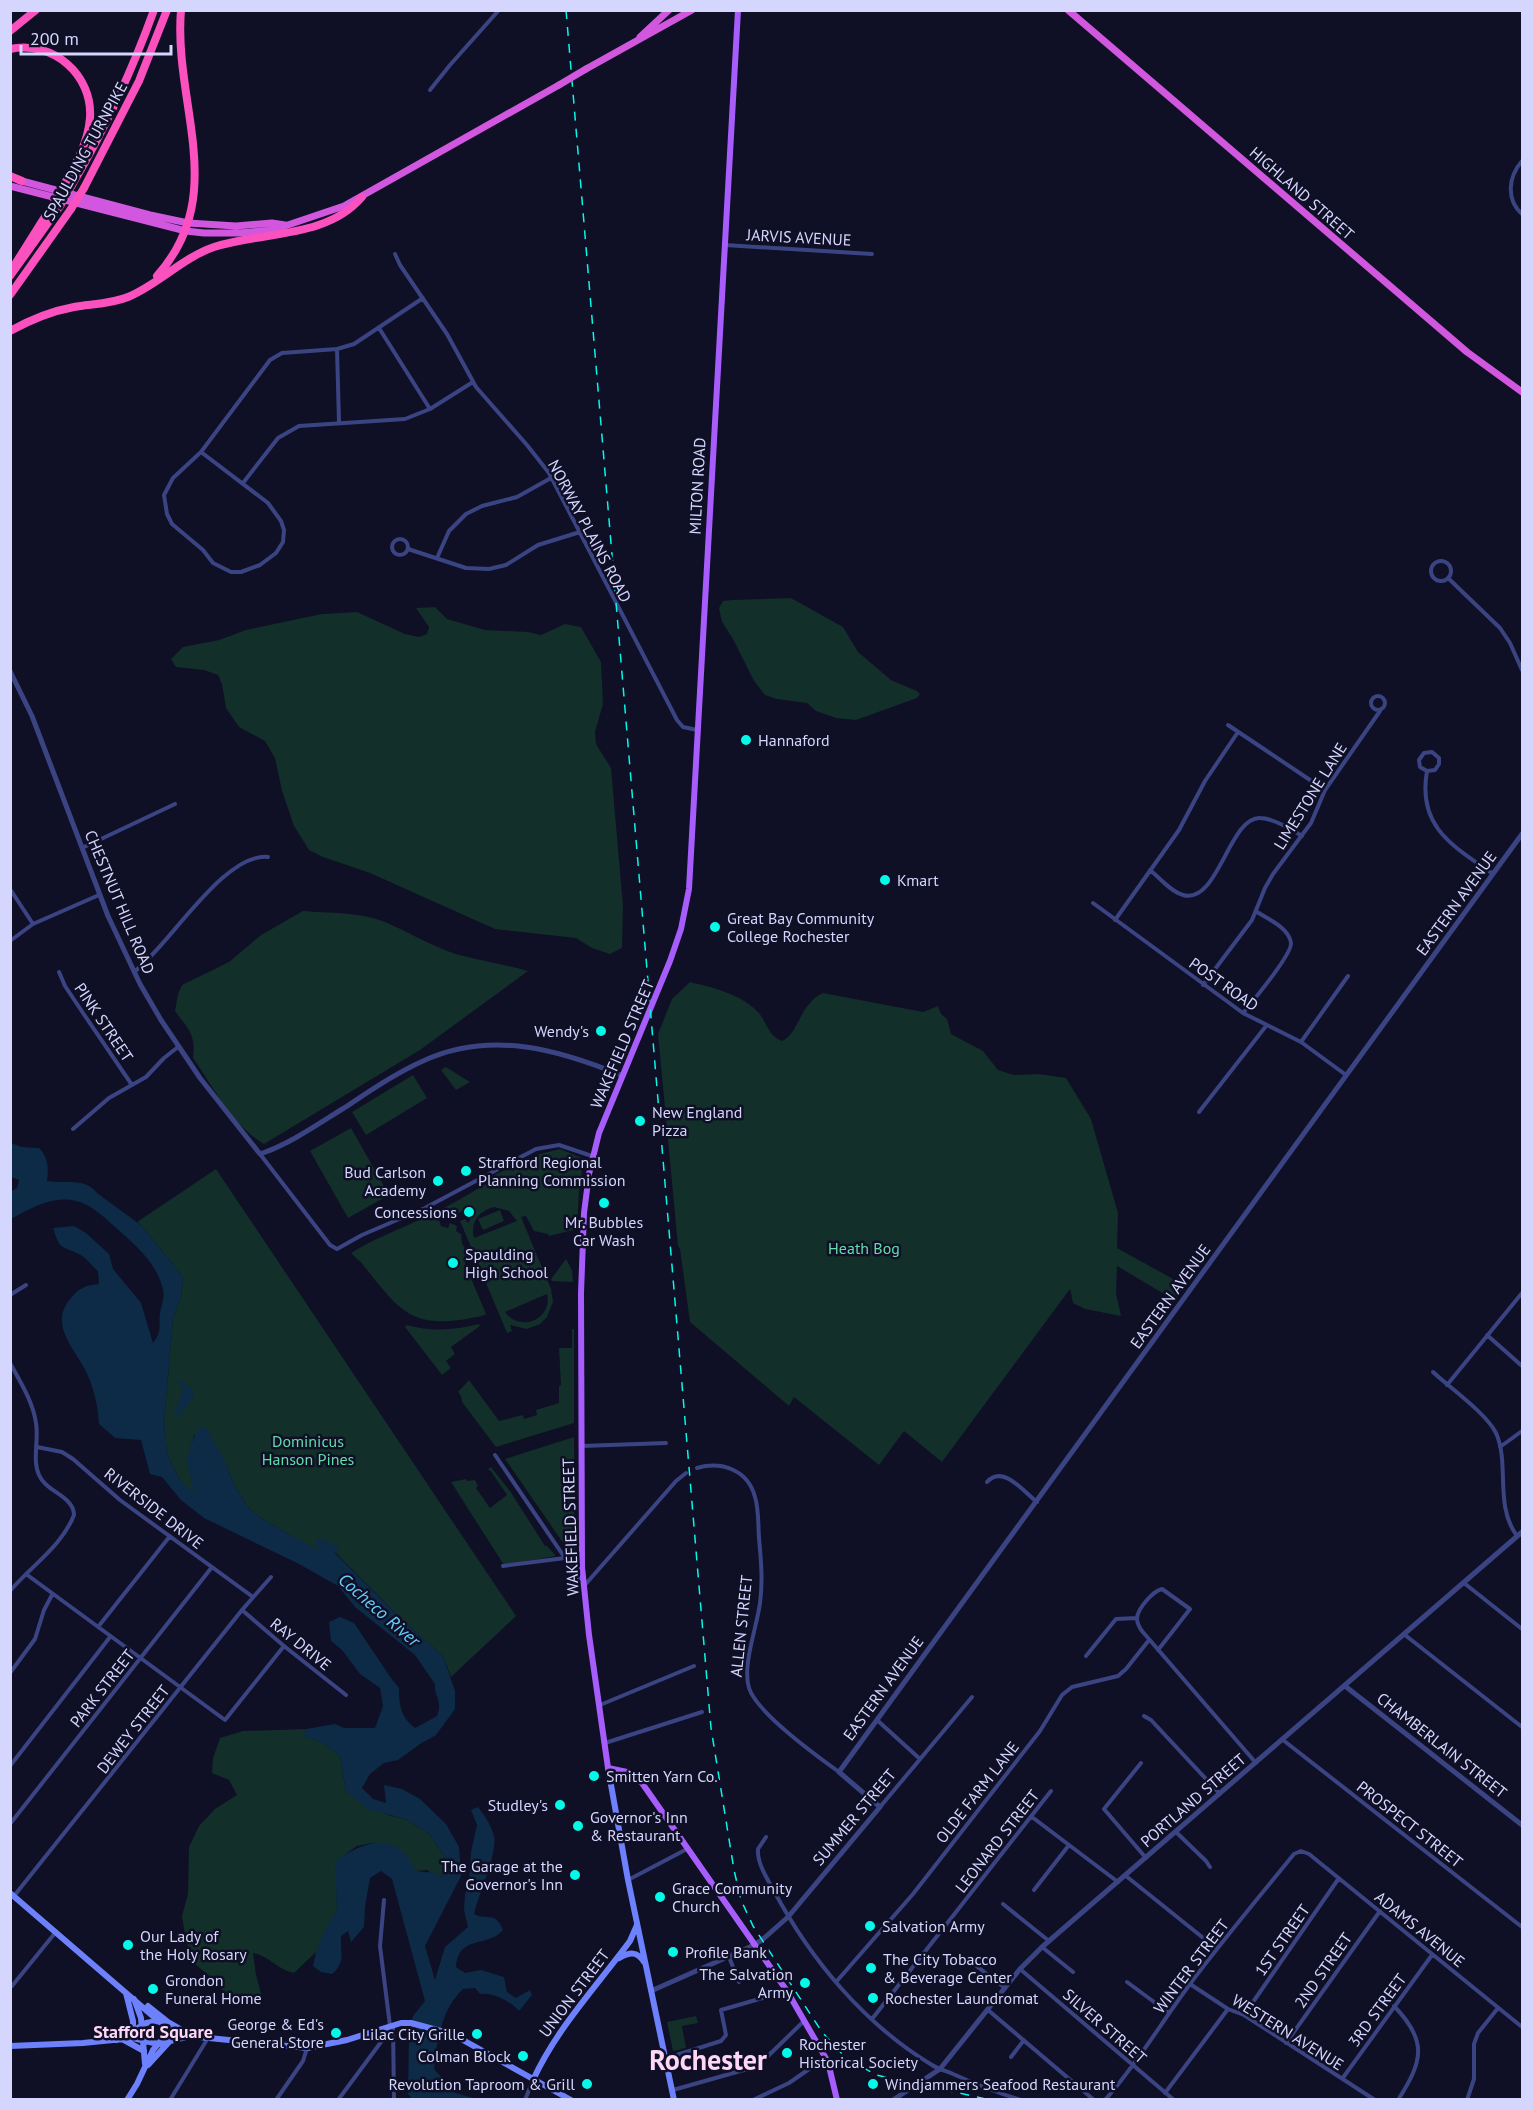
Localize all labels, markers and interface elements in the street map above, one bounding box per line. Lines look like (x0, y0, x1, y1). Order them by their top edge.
scale bar (21, 18, 171, 56)
text: 200 m (30, 27, 79, 50)
street label: SPAULDING TURNPIKE (39, 78, 131, 224)
street label: HIGHLAND STREET (1246, 142, 1358, 244)
street label: JARVIS AVENUE (745, 224, 852, 250)
street label: MILTON ROAD (684, 437, 710, 535)
street label: NORWAY PLAINS ROAD (544, 456, 636, 606)
place label: Hannaford (758, 730, 830, 750)
marker: Hannaford (739, 733, 753, 747)
street label: LIMESTONE LANE (1269, 739, 1351, 853)
street label: CHESTNUT HILL ROAD (81, 827, 159, 977)
street label: EASTERN AVENUE (1411, 847, 1501, 959)
place label: Kmart (897, 870, 939, 890)
marker: Kmart (878, 873, 892, 887)
place label: Great Bay Community College Rochester (727, 908, 875, 946)
marker: Great Bay Community College Rochester (708, 920, 722, 934)
street label: POST ROAD (1186, 953, 1262, 1015)
street label: WAKEFIELD STREET (586, 976, 658, 1111)
street label: PINK STREET (70, 979, 138, 1065)
place label: Wendy's (534, 1021, 589, 1041)
marker: Wendy's (594, 1024, 608, 1038)
place label: New England Pizza (652, 1102, 742, 1140)
marker: New England Pizza (633, 1114, 647, 1128)
place label: Strafford Regional Planning Commission (478, 1152, 625, 1190)
place label: Bud Carlson Academy (344, 1162, 427, 1200)
marker: Strafford Regional Planning Commission (459, 1164, 473, 1178)
marker: Bud Carlson Academy (431, 1174, 445, 1188)
marker: Mr. Bubbles Car Wash (597, 1196, 611, 1210)
place label: Concessions (374, 1202, 457, 1222)
marker: Concessions (462, 1205, 476, 1219)
place label: Mr. Bubbles Car Wash (565, 1212, 643, 1250)
park label: Heath Bog (828, 1238, 900, 1258)
street label: EASTERN AVENUE (1125, 1240, 1215, 1352)
place label: Spaulding High School (465, 1244, 548, 1282)
marker: Spaulding High School (446, 1256, 460, 1270)
park label: Dominicus Hanson Pines (262, 1431, 355, 1469)
street label: WAKEFIELD STREET (558, 1458, 582, 1596)
street label: RIVERSIDE DRIVE (101, 1463, 207, 1553)
water label: Cocheco River (334, 1568, 426, 1652)
street label: ALLEN STREET (726, 1574, 756, 1678)
street label: RAY DRIVE (267, 1613, 335, 1675)
street label: EASTERN AVENUE (838, 1632, 928, 1744)
street label: PARK STREET (65, 1645, 139, 1731)
street label: DEWEY STREET (92, 1681, 174, 1777)
street label: CHAMBERLAIN STREET (1373, 1688, 1511, 1802)
street label: OLDE FARM LANE (931, 1737, 1023, 1847)
street label: PORTLAND STREET (1136, 1749, 1250, 1851)
street label: SUMMER STREET (808, 1765, 900, 1869)
place label: Smitten Yarn Co. (606, 1766, 718, 1786)
marker: Smitten Yarn Co. (587, 1769, 601, 1783)
street label: PROSPECT STREET (1353, 1776, 1467, 1872)
street label: LEONARD STREET (951, 1785, 1043, 1896)
place label: Studley's (488, 1795, 548, 1815)
marker: Studley's (553, 1798, 567, 1812)
place label: Governor's Inn & Restaurant (590, 1807, 688, 1845)
marker: Governor's Inn & Restaurant (571, 1819, 585, 1833)
place label: The Garage at the Governor's Inn (441, 1856, 563, 1894)
marker: The Garage at the Governor's Inn (568, 1868, 582, 1882)
place label: Grace Community Church (672, 1878, 793, 1916)
street label: ADAMS AVENUE (1371, 1887, 1469, 1971)
marker: Grace Community Church (653, 1890, 667, 1904)
street label: 1ST STREET (1250, 1900, 1314, 1980)
street label: WINTER STREET (1149, 1915, 1233, 2017)
place label: Salvation Army (882, 1916, 985, 1936)
marker: Salvation Army (863, 1919, 877, 1933)
place label: Our Lady of the Holy Rosary (140, 1926, 247, 1964)
street label: 2ND STREET (1290, 1928, 1356, 2011)
marker: Our Lady of the Holy Rosary (121, 1938, 135, 1952)
place label: Profile Bank (685, 1942, 767, 1962)
street label: UNION STREET (534, 1945, 614, 2041)
marker: Profile Bank (666, 1945, 680, 1959)
place label: The City Tobacco & Beverage Center (883, 1949, 1012, 1987)
marker: The City Tobacco & Beverage Center (864, 1961, 878, 1975)
place label: The Salvation Army (699, 1964, 794, 2002)
street label: 3RD STREET (1344, 1969, 1410, 2051)
place label: Grondon Funeral Home (165, 1970, 262, 2008)
marker: The Salvation Army (798, 1976, 812, 1990)
marker: Grondon Funeral Home (146, 1982, 160, 1996)
street label: SILVER STREET (1059, 1984, 1151, 2068)
place label: Rochester Laundromat (885, 1988, 1039, 2008)
street label: WESTERN AVENUE (1228, 1990, 1348, 2074)
marker: Rochester Laundromat (866, 1991, 880, 2005)
place label: George & Ed's General Store (228, 2014, 324, 2052)
district label: Stafford Square (93, 2020, 213, 2043)
place label: Lilac City Grille (362, 2024, 465, 2044)
marker: George & Ed's General Store (329, 2026, 343, 2040)
marker: Lilac City Grille (470, 2027, 484, 2041)
place label: Rochester Historical Society (799, 2034, 919, 2072)
district label: Rochester (649, 2041, 767, 2078)
place label: Colman Block (418, 2046, 511, 2066)
marker: Rochester Historical Society (780, 2046, 794, 2060)
marker: Colman Block (516, 2049, 530, 2063)
place label: Revolution Taproom & Grill (388, 2074, 575, 2094)
place label: Windjammers Seafood Restaurant (885, 2074, 1116, 2094)
marker: Revolution Taproom & Grill (580, 2077, 594, 2091)
marker: Windjammers Seafood Restaurant (866, 2077, 880, 2091)

